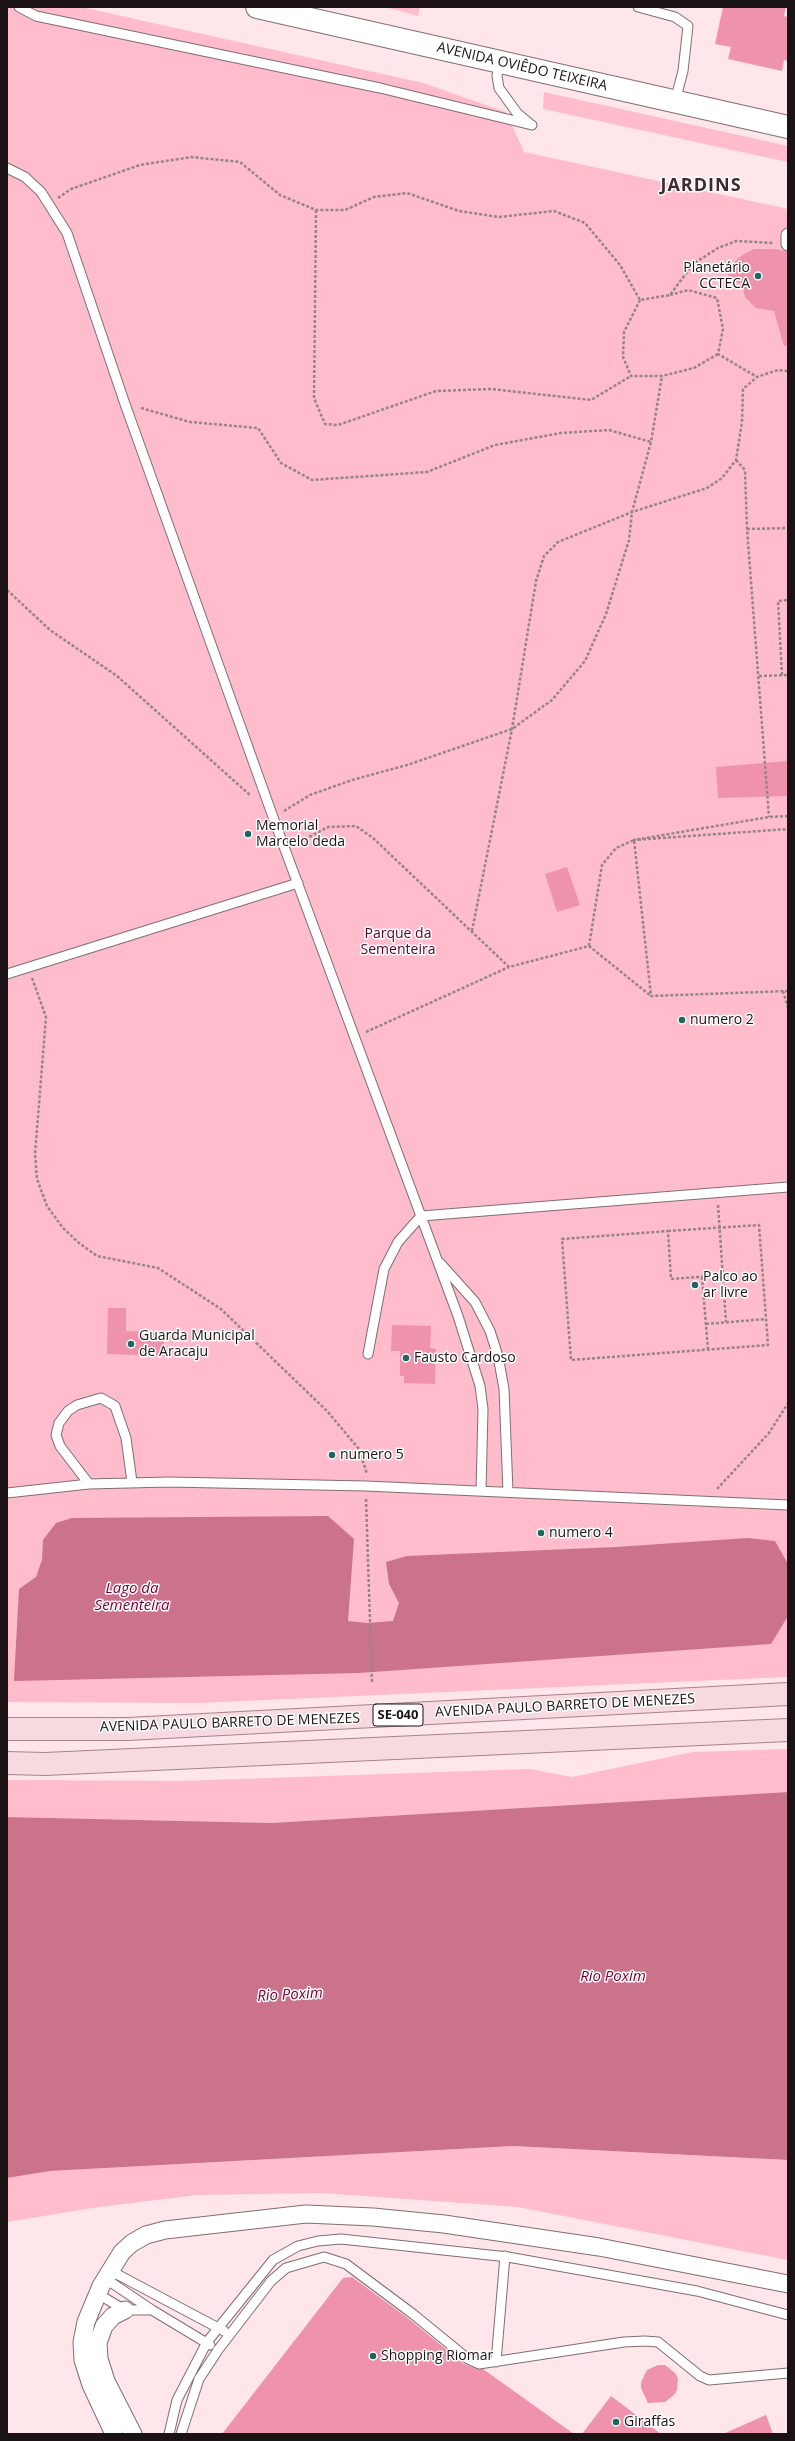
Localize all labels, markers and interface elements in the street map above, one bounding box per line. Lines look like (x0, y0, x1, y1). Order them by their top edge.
street label: AVENIDA OVIÊDO TEIXEIRA (435, 39, 609, 95)
district label: JARDINS (660, 175, 742, 197)
place label: Planetário CCTECA (683, 260, 750, 292)
marker: Planetário CCTECA (753, 271, 763, 281)
place label: Memorial Marcelo deda (256, 818, 345, 850)
marker: Memorial Marcelo deda (243, 829, 253, 839)
park label: Parque da Sementeira (361, 926, 435, 958)
place label: numero 2 (690, 1012, 754, 1028)
marker: numero 2 (677, 1015, 687, 1025)
place label: Palco ao ar livre (703, 1269, 758, 1302)
marker: Palco ao ar livre (690, 1280, 700, 1290)
place label: Guarda Municipal de Aracaju (139, 1328, 255, 1360)
marker: Guarda Municipal de Aracaju (126, 1339, 136, 1349)
place label: Fausto Cardoso (414, 1350, 516, 1366)
marker: Fausto Cardoso (401, 1353, 411, 1363)
place label: numero 5 (340, 1447, 404, 1463)
marker: numero 5 (327, 1450, 337, 1460)
place label: numero 4 (549, 1525, 613, 1541)
marker: numero 4 (536, 1528, 546, 1538)
water label: Lago da Sementeira (95, 1580, 169, 1615)
street label: AVENIDA PAULO BARRETO DE MENEZES (435, 1691, 695, 1721)
road number: SE-040 (373, 1704, 423, 1726)
street label: AVENIDA PAULO BARRETO DE MENEZES (100, 1710, 360, 1736)
water label: Rio Poxim (580, 1968, 646, 1986)
water label: Rio Poxim (257, 1984, 323, 2006)
place label: Shopping Riomar (381, 2348, 493, 2364)
marker: Shopping Riomar (368, 2351, 378, 2361)
place label: Giraffas (624, 2414, 675, 2430)
marker: Giraffas (611, 2417, 621, 2427)

